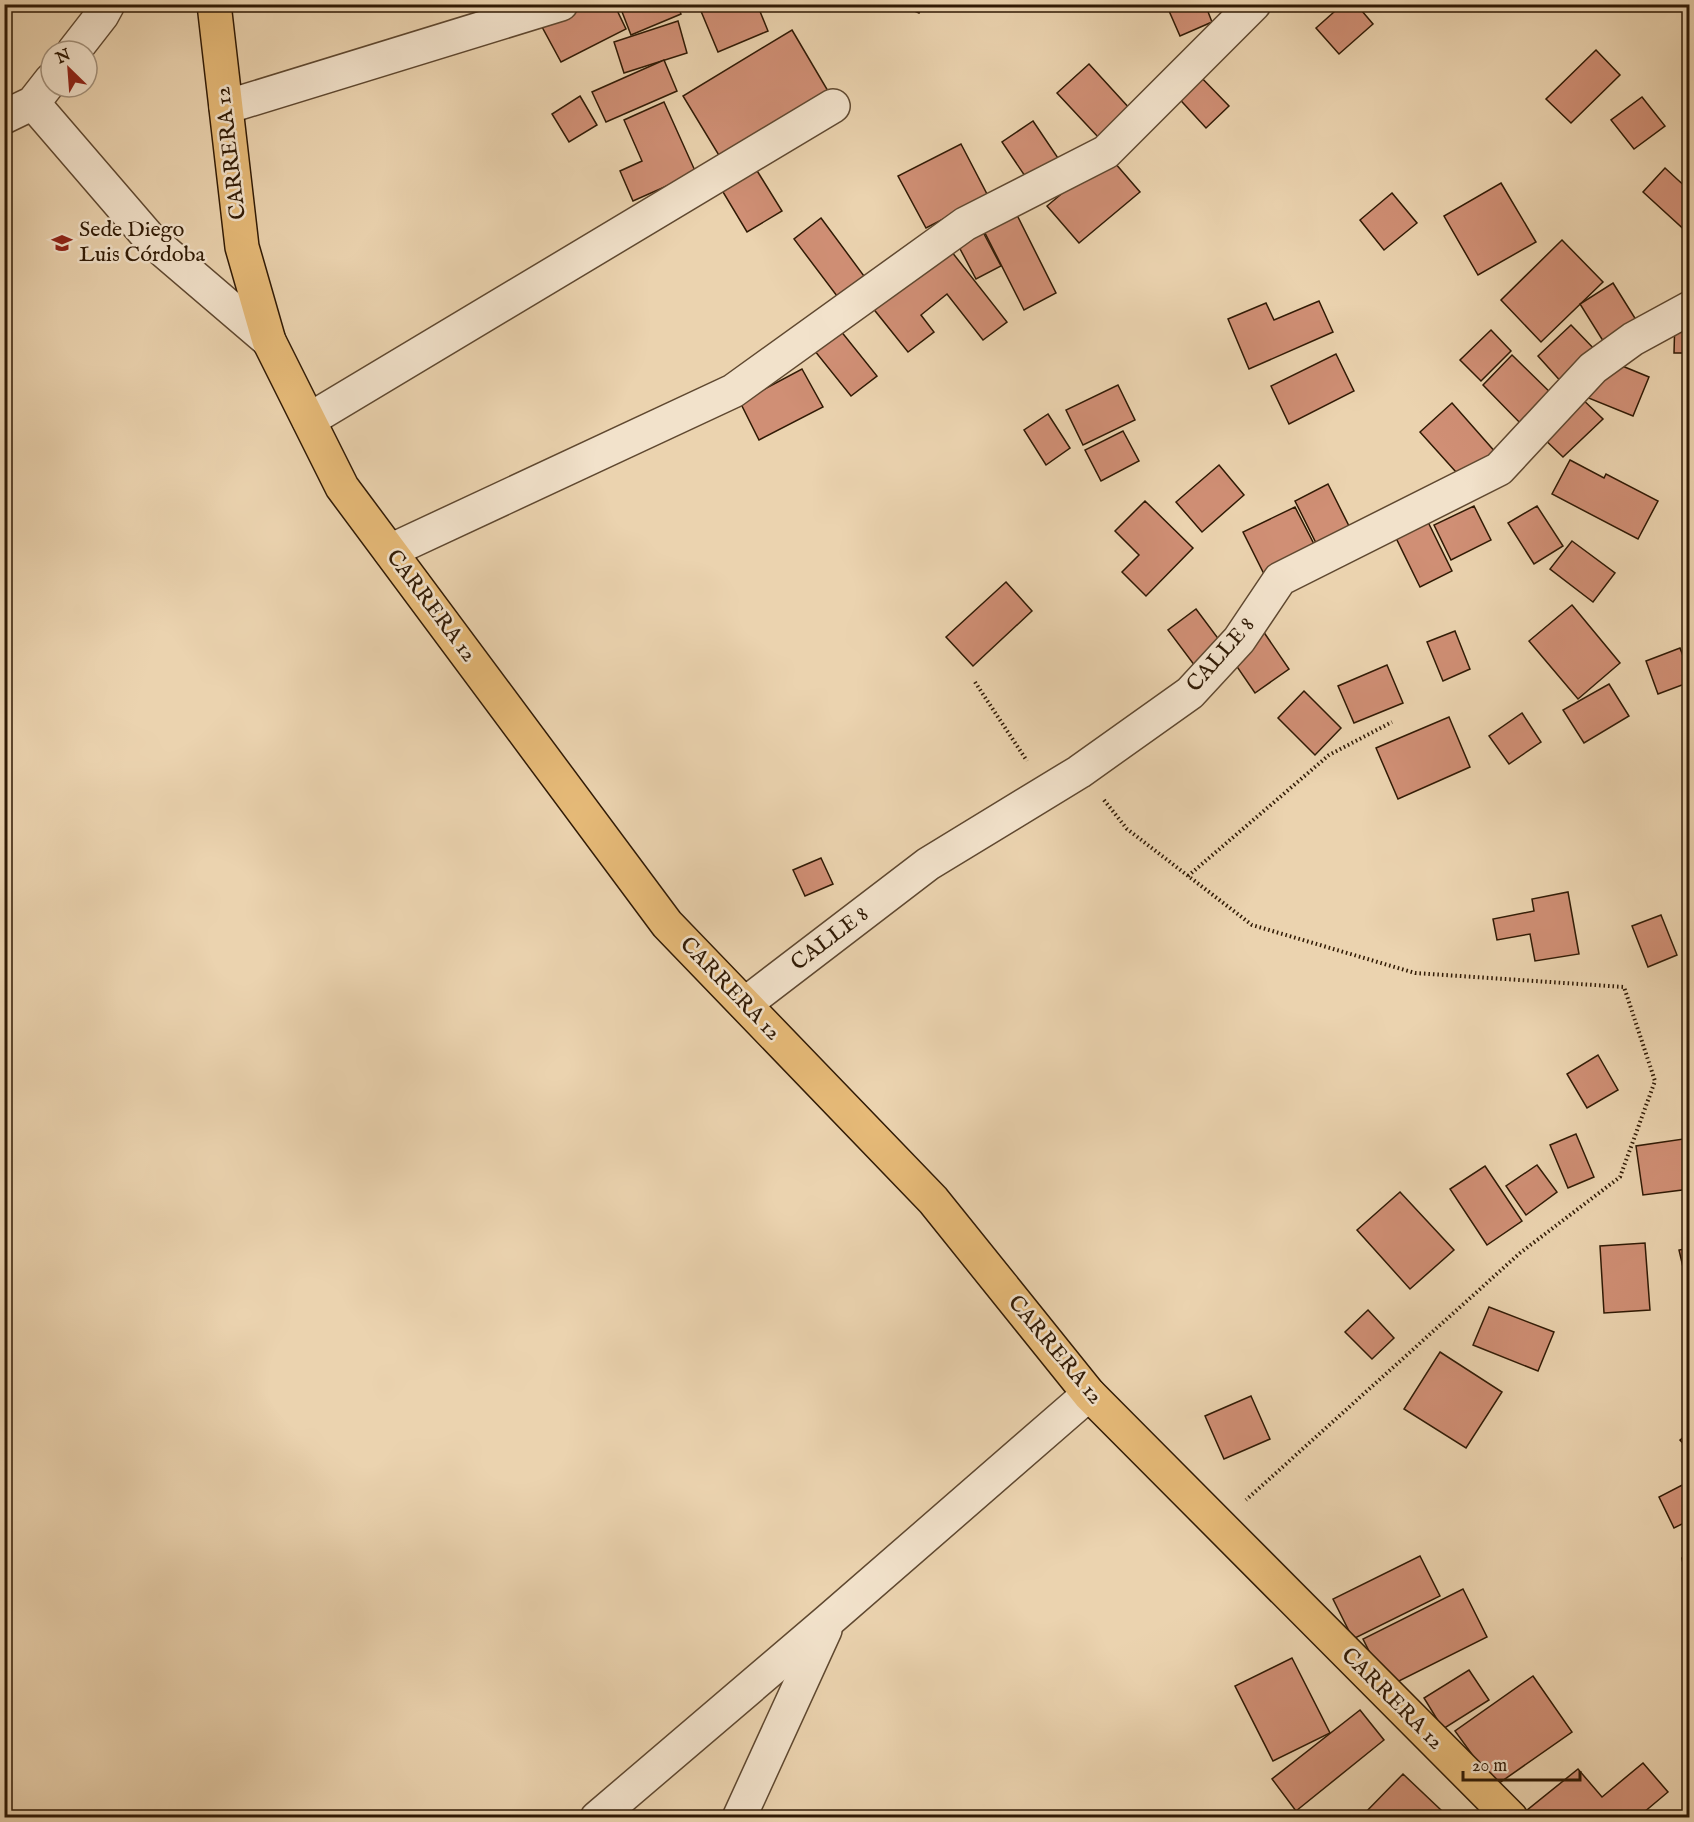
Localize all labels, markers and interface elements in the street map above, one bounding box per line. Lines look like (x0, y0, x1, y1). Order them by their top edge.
north arrow (39, 39, 99, 99)
text: N (52, 45, 74, 70)
street label: CARRERA 12 (209, 85, 253, 221)
place label: Sede Diego Luis Córdoba (79, 216, 205, 269)
school or university icon: Sede Diego Luis Córdoba (50, 231, 74, 255)
street label: CARRERA 12 (380, 544, 482, 668)
street label: CALLE 8 (1181, 612, 1261, 698)
street label: CALLE 8 (785, 901, 875, 977)
street label: CARRERA 12 (673, 931, 787, 1047)
street label: CARRERA 12 (1001, 1290, 1109, 1410)
street label: CARRERA 12 (1335, 1642, 1449, 1756)
scale bar (1463, 1744, 1580, 1782)
text: 20 m (1472, 1755, 1507, 1778)

